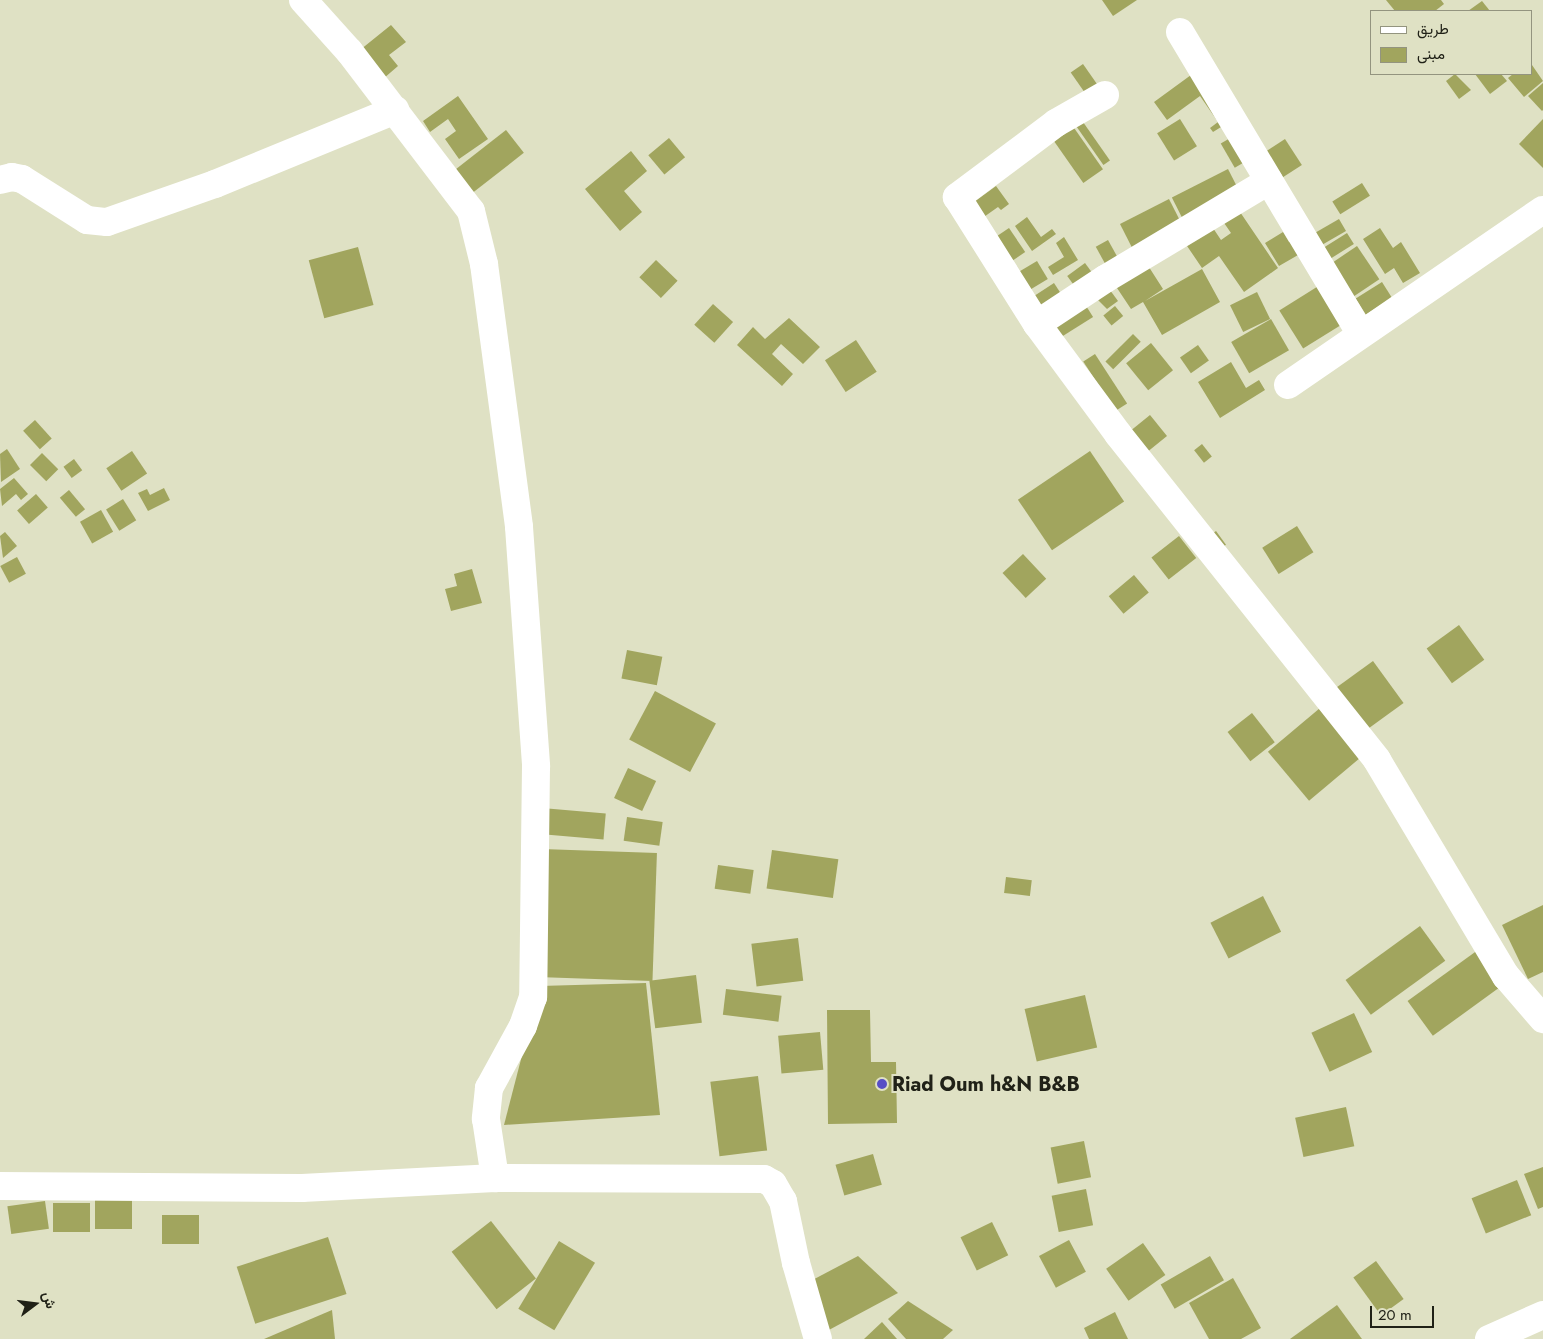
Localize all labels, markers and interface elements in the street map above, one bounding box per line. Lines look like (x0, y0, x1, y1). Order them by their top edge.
legend (1370, 10, 1533, 75)
text: طريق (1417, 18, 1449, 40)
text: مبنى (1417, 43, 1445, 65)
place label: Riad Oum h&N B&B (892, 1072, 1080, 1096)
marker: Riad Oum h&N B&B (876, 1078, 888, 1090)
north arrow (10, 1279, 60, 1329)
text: ش (38, 1289, 61, 1311)
scale bar (1373, 1296, 1437, 1328)
text: 20 m (1378, 1304, 1412, 1326)

